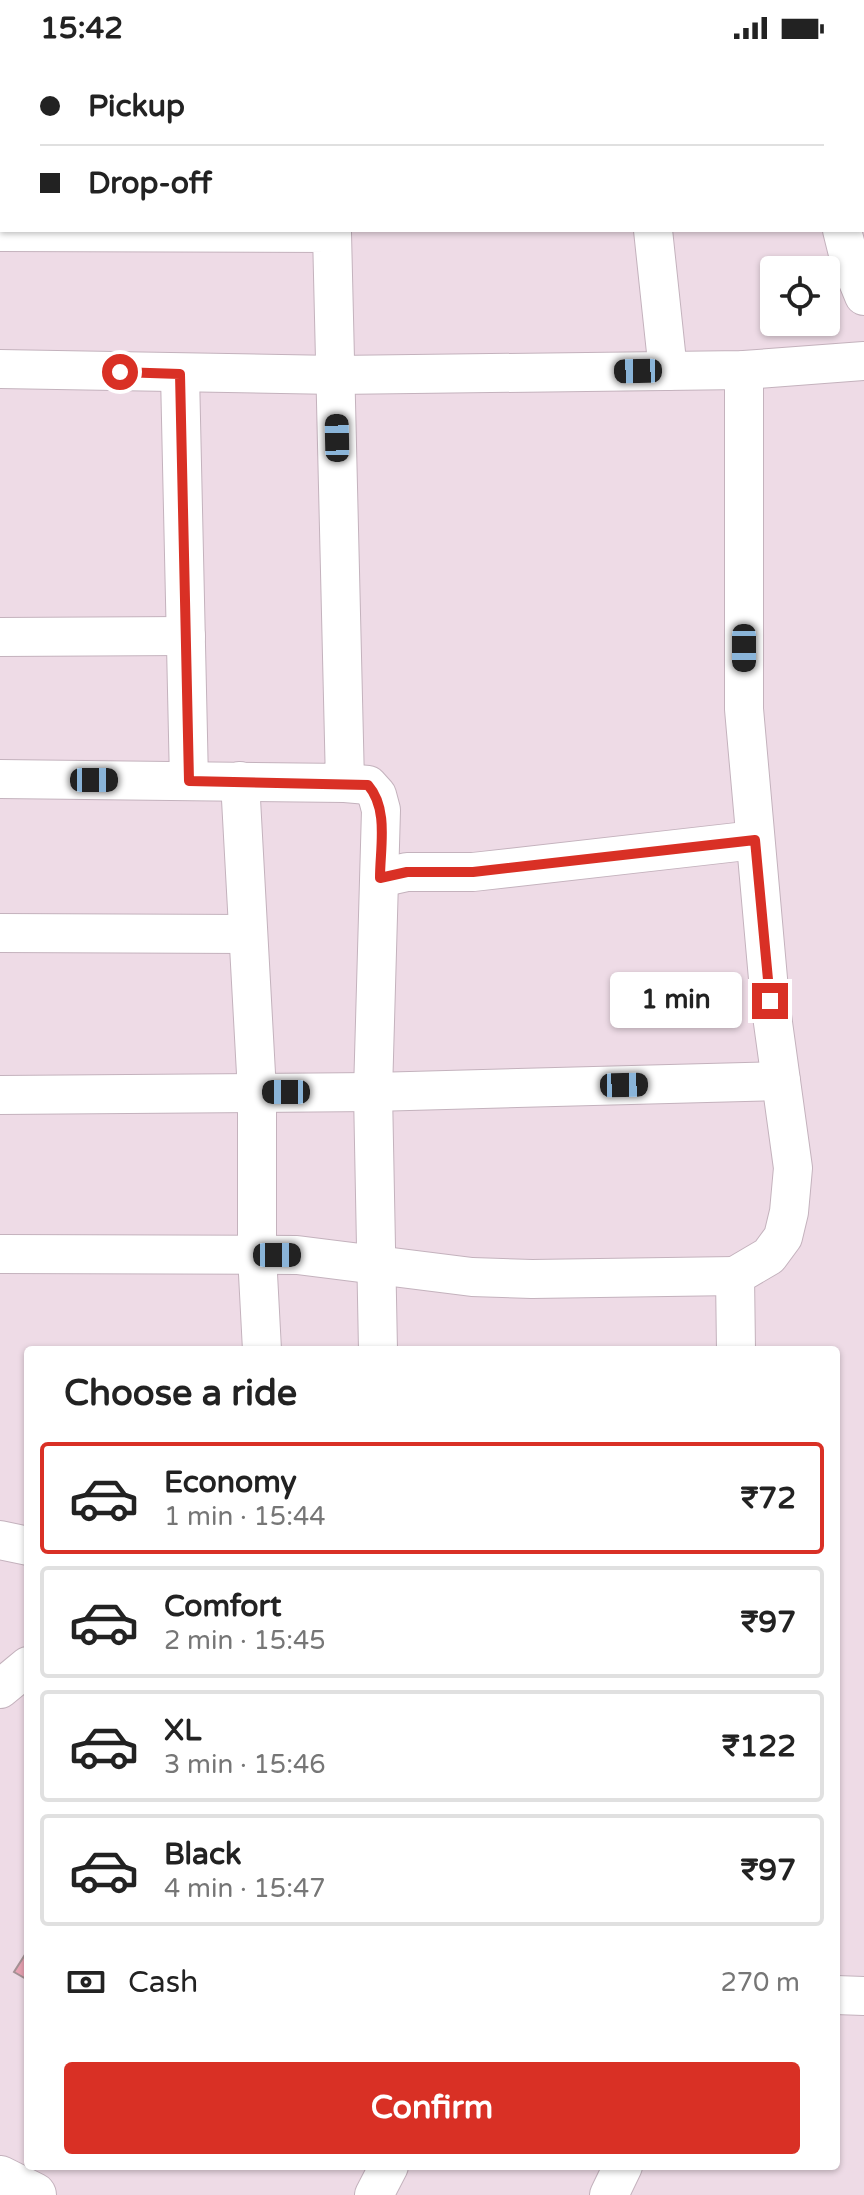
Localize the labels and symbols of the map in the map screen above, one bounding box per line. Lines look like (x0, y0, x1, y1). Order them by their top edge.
route start (102, 354, 138, 390)
car (614, 359, 662, 383)
car (325, 414, 349, 462)
car (732, 624, 756, 672)
car (70, 768, 118, 792)
callout: 1 min (610, 973, 742, 1029)
route end (752, 983, 788, 1019)
car (600, 1073, 648, 1097)
car (262, 1080, 310, 1104)
car (253, 1243, 301, 1267)

